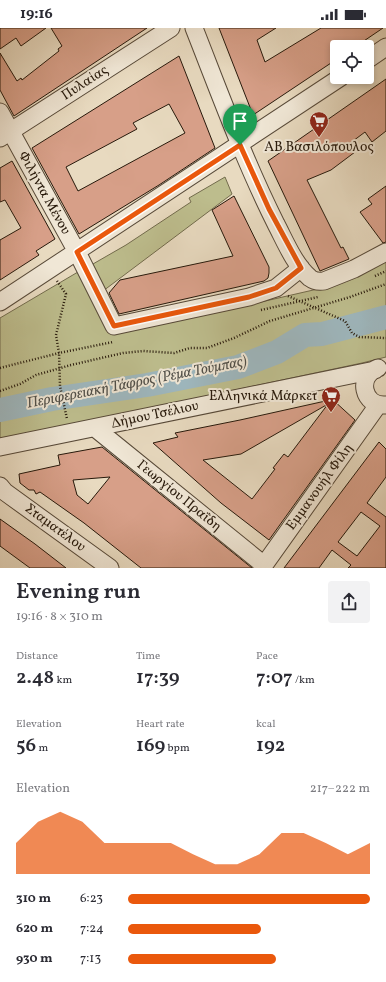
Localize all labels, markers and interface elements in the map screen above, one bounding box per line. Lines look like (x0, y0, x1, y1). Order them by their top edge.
text: 19:16 (20, 4, 53, 25)
map controls (330, 40, 374, 84)
button: locate (330, 40, 374, 84)
street label: Πυλαίας (58, 61, 112, 105)
pin (223, 104, 257, 145)
icon: arrive (229, 110, 251, 132)
supermarket icon: ΑΒ Βασιλόπουλος (308, 110, 330, 138)
place label: ΑΒ Βασιλόπουλος (264, 138, 374, 157)
street label: Φιλήντα Μένου (13, 148, 75, 238)
water label: Περιφερειακή Τάφρος (Ρέμα Τούμπας) (25, 351, 249, 415)
supermarket icon: Ελληνικά Μάρκετ (320, 385, 342, 413)
place label: Ελληνικά Μάρκετ (209, 387, 317, 406)
street label: Δήμου Τσέλιου (110, 396, 201, 434)
street label: Εμμανουήλ Φίλη (282, 440, 358, 534)
street label: Γεωργίου Πραΐδη (133, 456, 225, 536)
street label: Σταματέλου (21, 499, 90, 557)
text: Evening run (16, 577, 141, 608)
button: share (328, 581, 370, 623)
text: 19:16 · 8 × 310 m (16, 608, 103, 626)
text: Distance (16, 649, 58, 664)
text: Time (136, 649, 160, 664)
text: Pace (256, 649, 278, 664)
text: 2.48 (16, 664, 54, 692)
text: 17:39 (136, 664, 180, 692)
text: 7:07 (256, 664, 293, 692)
text: km (54, 673, 72, 688)
text: /km (293, 673, 315, 688)
text: Elevation (16, 717, 62, 732)
text: Heart rate (136, 717, 185, 732)
text: kcal (256, 717, 276, 732)
text: 56 (16, 732, 36, 760)
text: 169 (136, 732, 165, 760)
text: 192 (256, 732, 285, 760)
text: m (36, 741, 48, 756)
text: bpm (165, 741, 190, 756)
text: Elevation (16, 780, 70, 798)
text: 217–222 m (310, 780, 370, 798)
text: 310 m (16, 890, 51, 908)
text: 6:23 (80, 890, 103, 908)
text: 620 m (16, 920, 53, 938)
text: 7:24 (80, 920, 104, 938)
text: 930 m (16, 950, 53, 968)
text: 7:13 (80, 950, 101, 968)

